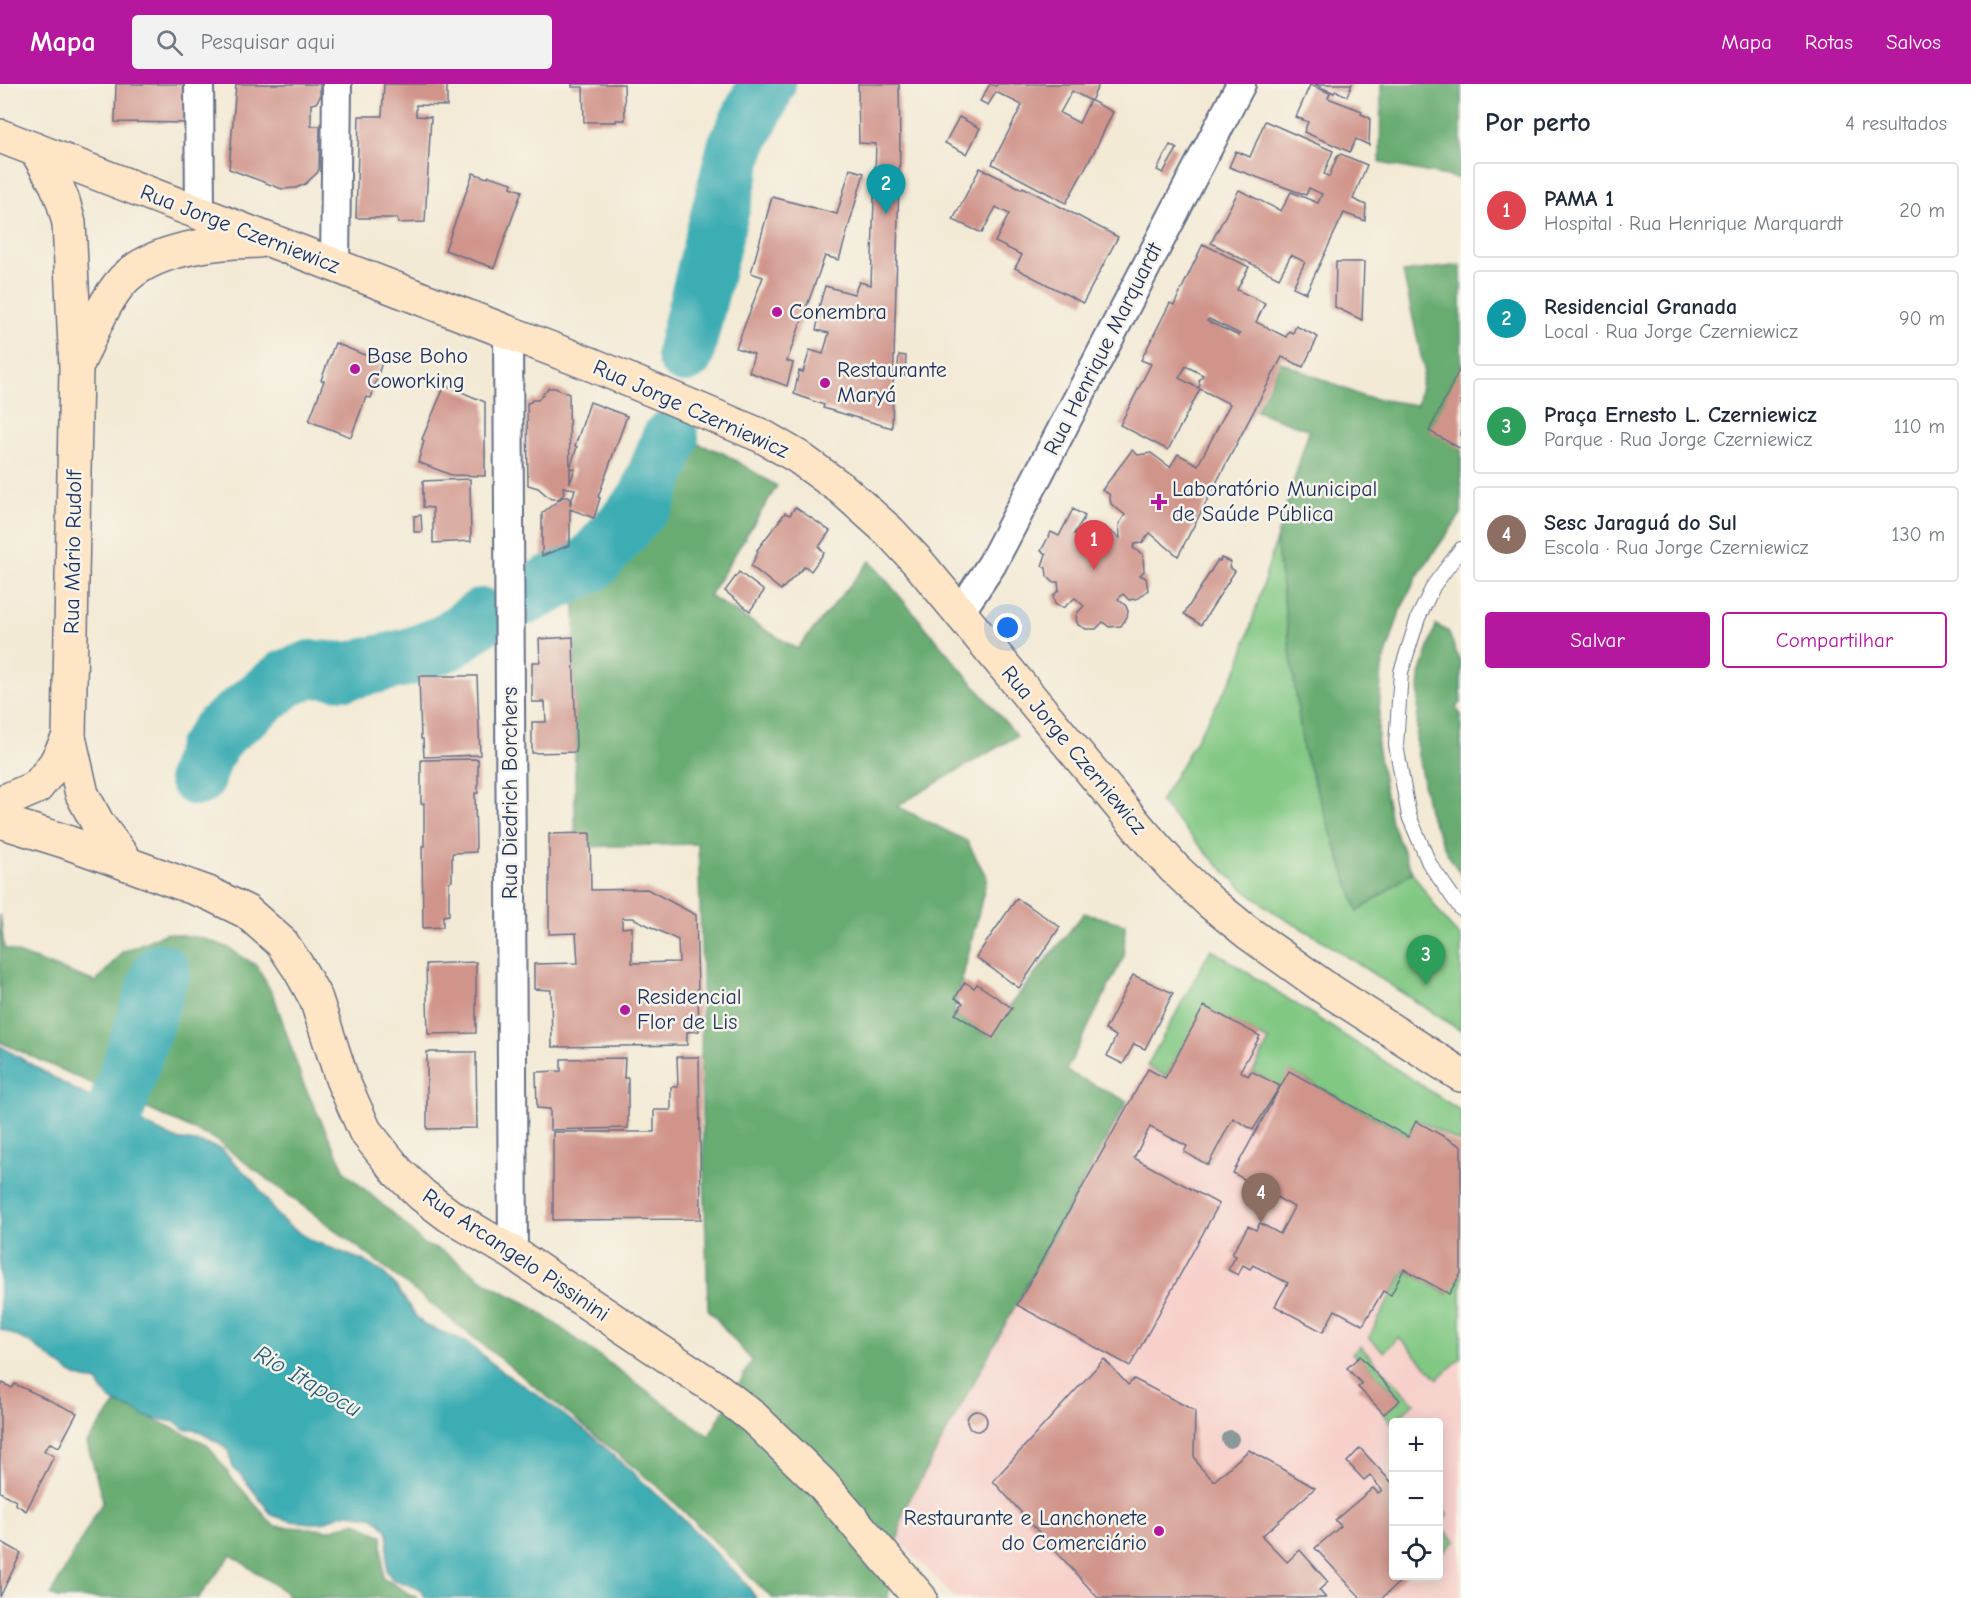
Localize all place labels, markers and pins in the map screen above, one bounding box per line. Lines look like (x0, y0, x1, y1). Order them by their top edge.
pin: 2 (866, 164, 906, 214)
place label: Conembra (789, 299, 887, 325)
marker: Conembra (770, 305, 784, 319)
place label: Base Boho Coworking (367, 343, 468, 394)
place label: Restaurante Maryá (837, 357, 947, 408)
marker: Base Boho Coworking (348, 362, 362, 376)
marker: Restaurante Maryá (818, 376, 832, 390)
place label: Laboratório Municipal de Saúde Pública (1172, 476, 1377, 527)
marker: Laboratório Municipal de Saúde Pública (1150, 493, 1168, 511)
pin: 1 (1074, 520, 1114, 570)
pin: 3 (1406, 936, 1446, 985)
place label: Residencial Flor de Lis (637, 984, 742, 1035)
marker: Residencial Flor de Lis (618, 1003, 632, 1017)
pin: 4 (1242, 1174, 1280, 1223)
place label: Restaurante e Lanchonete do Comerciário (903, 1505, 1147, 1556)
marker: Restaurante e Lanchonete do Comerciário (1152, 1524, 1166, 1538)

